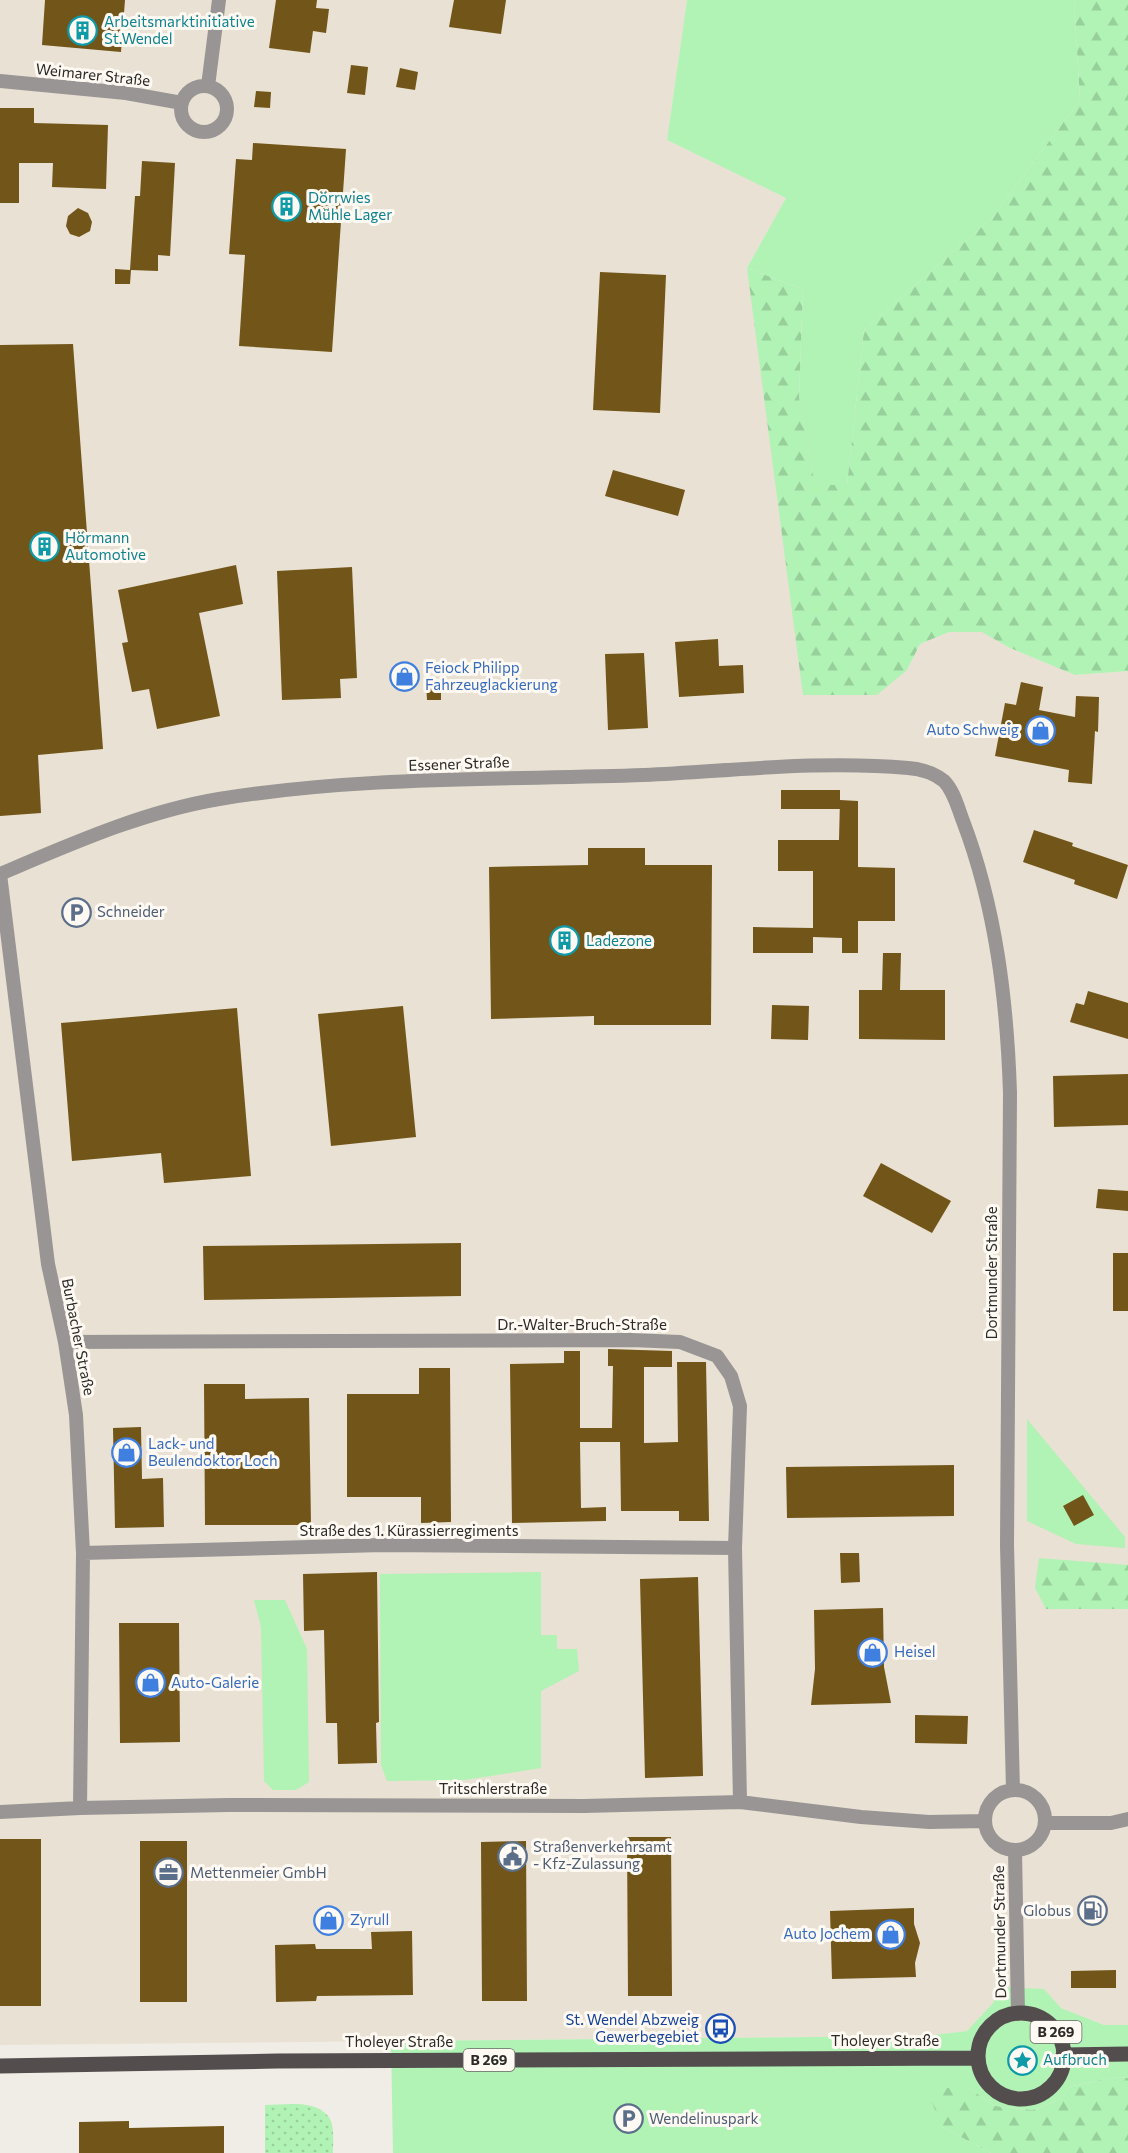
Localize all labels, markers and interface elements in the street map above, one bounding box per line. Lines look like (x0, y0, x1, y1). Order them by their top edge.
place label: Arbeitsmarktinitiative St.Wendel (104, 12, 255, 47)
building icon: Arbeitsmarktinitiative St.Wendel (67, 15, 99, 47)
street label: Weimarer Straße (35, 59, 151, 89)
place label: Dörrwies Mühle Lager (308, 188, 392, 223)
building icon: Dörrwies Mühle Lager (271, 191, 303, 223)
place label: Hörmann Automotive (65, 528, 146, 563)
building icon: Hörmann Automotive (28, 531, 60, 563)
place label: Feiock Philipp Fahrzeuglackierung (425, 658, 558, 693)
shop icon: Feiock Philipp Fahrzeuglackierung (388, 661, 420, 693)
shop icon: Auto Schweig (1024, 714, 1056, 746)
place label: Auto Schweig (926, 720, 1019, 738)
street label: Essener Straße (408, 752, 510, 774)
parking icon: Schneider (60, 896, 92, 928)
place label: Schneider (97, 902, 165, 920)
building icon: Ladezone (549, 925, 581, 957)
place label: Ladezone (586, 931, 652, 949)
street label: Dortmunder Straße (982, 1206, 1000, 1340)
street label: Burbacher Straße (59, 1277, 99, 1397)
street label: Dr.-Walter-Bruch-Straße (497, 1315, 667, 1333)
place label: Lack- und Beulendoktor Loch (148, 1434, 277, 1469)
shop icon: Lack- und Beulendoktor Loch (111, 1437, 143, 1469)
street label: Straße des 1. Kürassierregiments (300, 1521, 519, 1539)
shop icon: Heisel (857, 1636, 889, 1668)
place label: Heisel (894, 1642, 936, 1660)
shop icon: Auto-Galerie (134, 1667, 166, 1699)
place label: Auto-Galerie (171, 1673, 259, 1691)
street label: Tritschlerstraße (439, 1779, 547, 1797)
place label: Straßenverkehrsamt - Kfz-Zulassung (533, 1837, 672, 1872)
public building icon: Straßenverkehrsamt - Kfz-Zulassung (496, 1840, 528, 1872)
office icon: Mettenmeier GmbH (153, 1857, 185, 1889)
place label: Mettenmeier GmbH (190, 1863, 327, 1881)
street label: Dortmunder Straße (989, 1865, 1009, 1999)
fuel station icon: Globus (1076, 1895, 1108, 1927)
place label: Globus (1023, 1901, 1071, 1919)
shop icon: Zyrull (313, 1904, 345, 1936)
place label: Zyrull (350, 1910, 389, 1928)
shop icon: Auto Jochem (875, 1918, 907, 1950)
place label: Auto Jochem (783, 1924, 870, 1942)
place label: St. Wendel Abzweig Gewerbegebiet (565, 2010, 699, 2045)
bus stop icon: St. Wendel Abzweig Gewerbegebiet (704, 2013, 736, 2045)
road number: B 269 (1030, 2021, 1082, 2043)
street label: Tholeyer Straße (831, 2031, 939, 2049)
street label: Tholeyer Straße (345, 2032, 453, 2050)
place icon: Aufbruch (1006, 2044, 1038, 2076)
road number: B 269 (464, 2049, 514, 2071)
place label: Aufbruch (1043, 2050, 1107, 2068)
parking icon: Wendelinuspark (612, 2103, 644, 2135)
place label: Wendelinuspark (649, 2109, 759, 2127)

